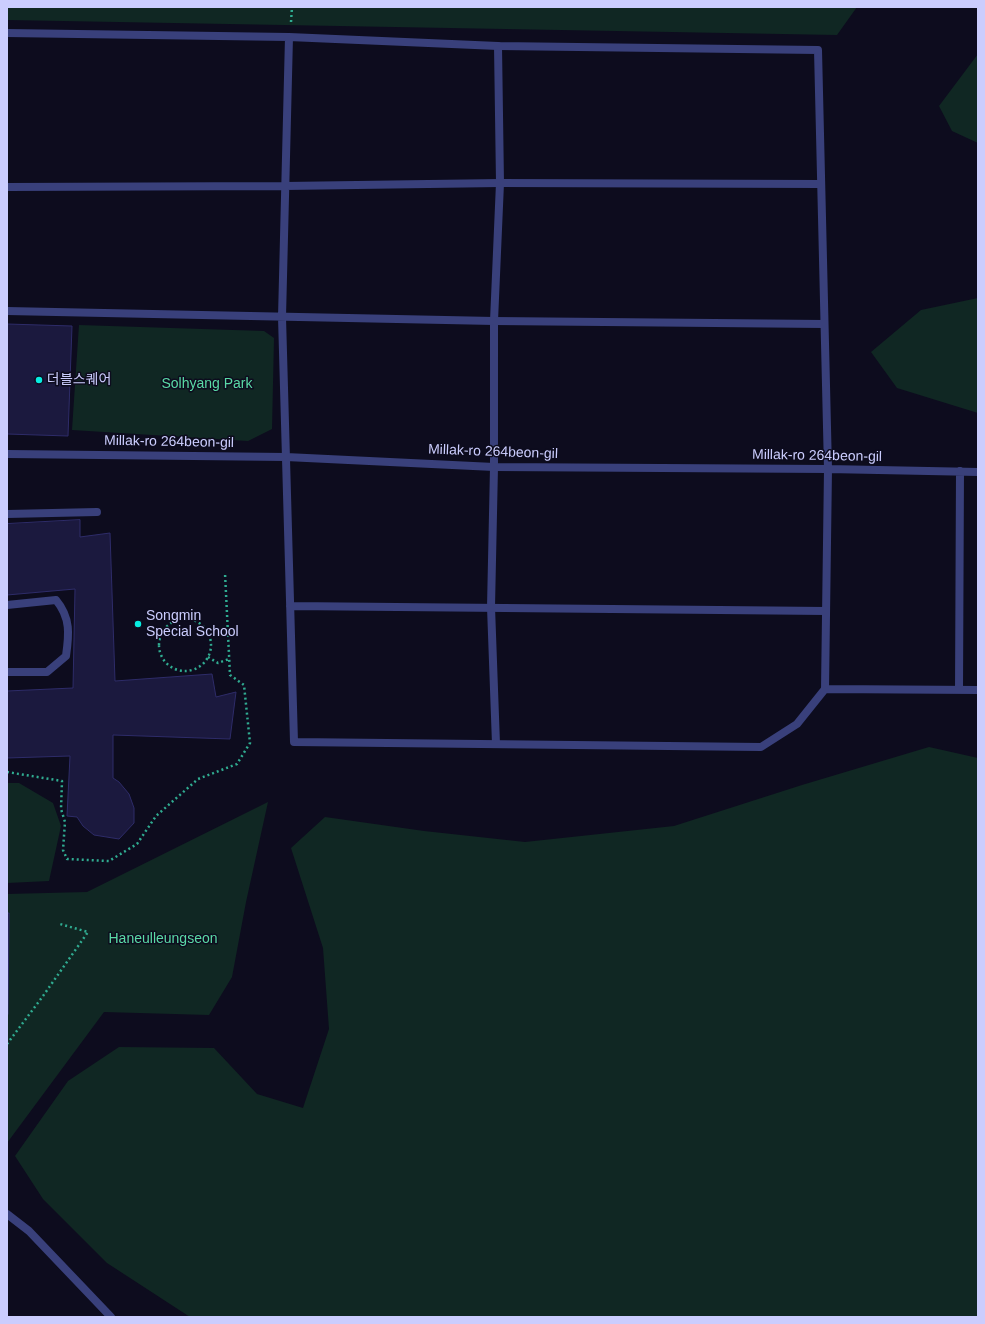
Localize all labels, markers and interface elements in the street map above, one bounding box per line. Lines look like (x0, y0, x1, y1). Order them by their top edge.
place label: 더블스퀘어 (47, 372, 111, 388)
marker: 더블스퀘어 (34, 375, 44, 385)
park label: Solhyang Park (161, 376, 253, 392)
street label: Millak-ro 264beon-gil (104, 432, 234, 452)
street label: Millak-ro 264beon-gil (428, 441, 558, 463)
street label: Millak-ro 264beon-gil (752, 446, 882, 466)
place label: Songmin Special School (146, 608, 239, 640)
marker: Songmin Special School (133, 619, 143, 629)
park label: Haneulleungseon (109, 931, 217, 947)

